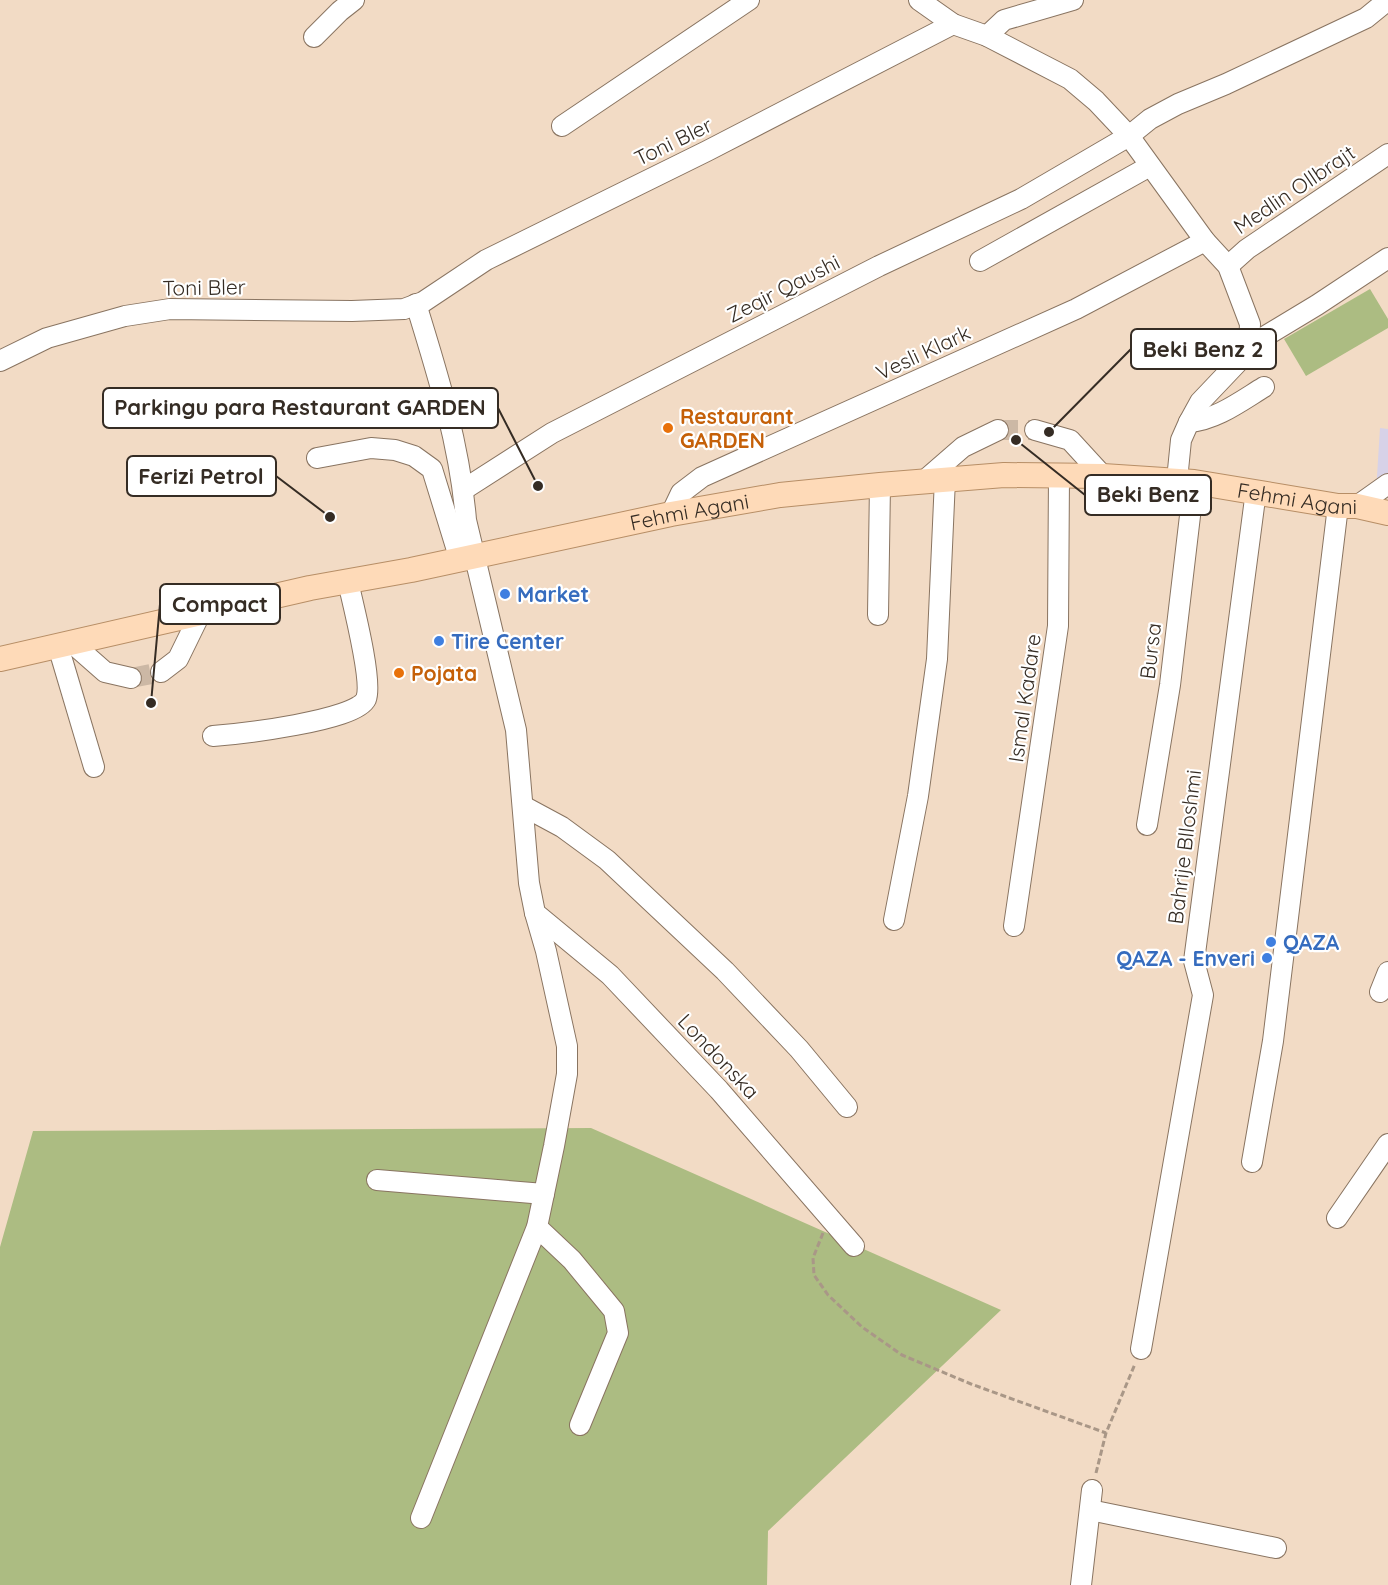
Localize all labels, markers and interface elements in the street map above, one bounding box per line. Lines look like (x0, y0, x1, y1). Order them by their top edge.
street label: Toni Bler (630, 111, 716, 171)
street label: Medlin Ollbrajt (1228, 139, 1360, 239)
street label: Zeqir Qaushi (722, 248, 844, 328)
street label: Toni Bler (162, 273, 246, 301)
street label: Vesli Klark (872, 319, 974, 385)
callout: Beki Benz 2 (1131, 329, 1276, 369)
text: Beki Benz 2 (1142, 335, 1264, 363)
callout: Parkingu para Restaurant GARDEN (103, 388, 498, 428)
text: Parkingu para Restaurant GARDEN (114, 393, 486, 421)
place label: Restaurant GARDEN (680, 403, 794, 453)
marker: Restaurant GARDEN (661, 421, 675, 435)
callout: Ferizi Petrol (127, 456, 276, 496)
text: Ferizi Petrol (138, 462, 264, 490)
callout: Beki Benz (1085, 475, 1211, 515)
street label: Fehmi Agani (1236, 476, 1357, 519)
text: Beki Benz (1097, 480, 1200, 508)
street label: Fehmi Agani (627, 488, 751, 536)
place label: Market (517, 581, 589, 607)
callout: Compact (160, 584, 280, 624)
marker: Market (498, 587, 512, 601)
text: Compact (172, 590, 268, 618)
street label: Bursa (1134, 621, 1166, 681)
place label: Tire Center (451, 628, 564, 654)
street label: Ismal Kadare (1002, 632, 1046, 764)
marker: Tire Center (432, 634, 446, 648)
place label: Pojata (411, 660, 477, 686)
marker: Pojata (392, 666, 406, 680)
street label: Bahrije Blloshmi (1162, 768, 1206, 926)
place label: QAZA (1283, 929, 1340, 955)
marker: QAZA (1264, 935, 1278, 949)
place label: QAZA - Enveri (1116, 945, 1255, 971)
marker: QAZA - Enveri (1260, 951, 1274, 965)
street label: Londonska (673, 1008, 765, 1104)

